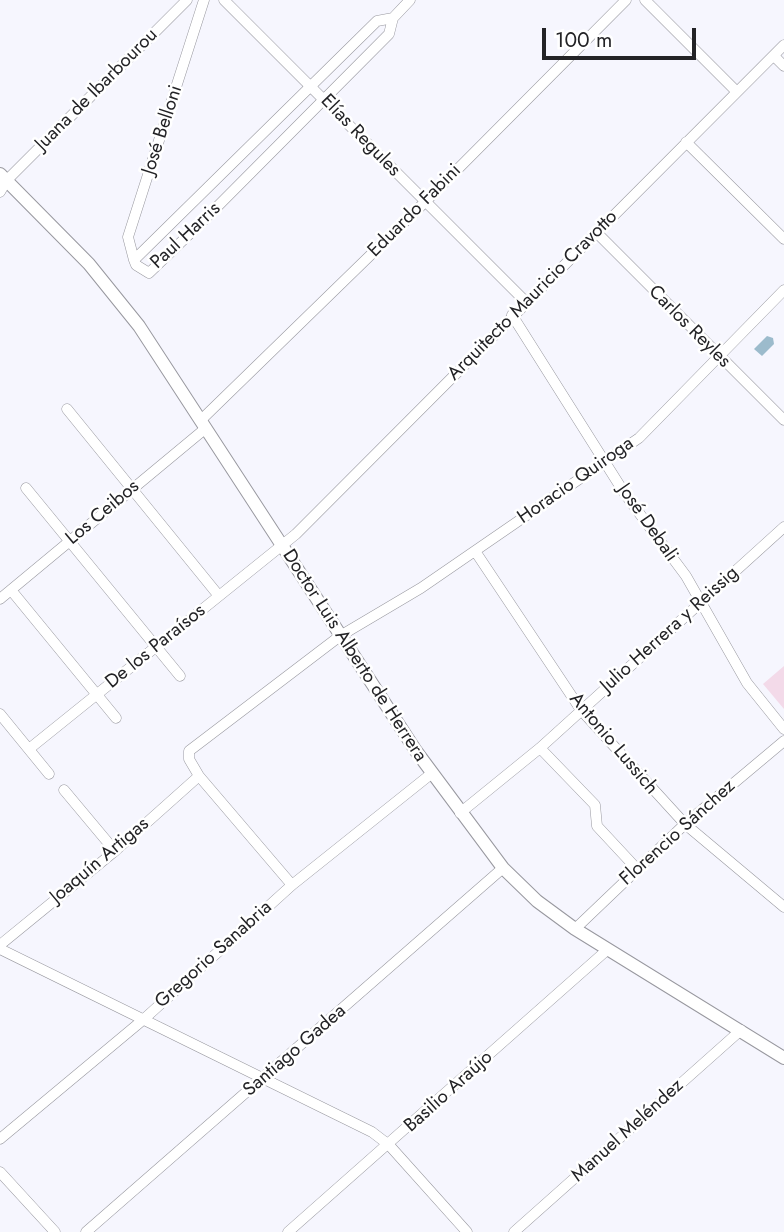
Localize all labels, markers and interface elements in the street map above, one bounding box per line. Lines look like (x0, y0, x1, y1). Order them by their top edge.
scale bar (546, 14, 700, 58)
street label: Juana de Ibarbourou (31, 24, 163, 156)
text: 100 m (555, 25, 612, 55)
street label: José Belloni (138, 82, 188, 178)
street label: Elías Regules (315, 90, 405, 182)
street label: Eduardo Fabini (364, 160, 466, 262)
street label: Paul Harris (146, 198, 226, 274)
street label: Arquitecto Mauricio Cravotto (443, 206, 623, 386)
street label: Carlos Reyles (643, 281, 735, 373)
street label: Horacio Quiroga (514, 433, 638, 529)
street label: Los Ceibos (62, 476, 144, 550)
street label: José Debali (612, 480, 682, 566)
street label: Doctor Luis Alberto de Herrera (277, 546, 431, 766)
street label: Julio Herrera y Reissig (596, 562, 744, 698)
street label: De los Paraísos (102, 600, 210, 694)
street label: Antonio Lussich (564, 688, 662, 800)
street label: Florencio Sánchez (616, 775, 740, 891)
street label: Joaquín Artigas (46, 813, 154, 909)
street label: Gregorio Sanabria (151, 896, 277, 1014)
street label: Santiago Gadea (239, 1000, 351, 1102)
street label: Basilio Araújo (400, 1046, 498, 1138)
street label: Manuel Meléndez (567, 1075, 689, 1187)

